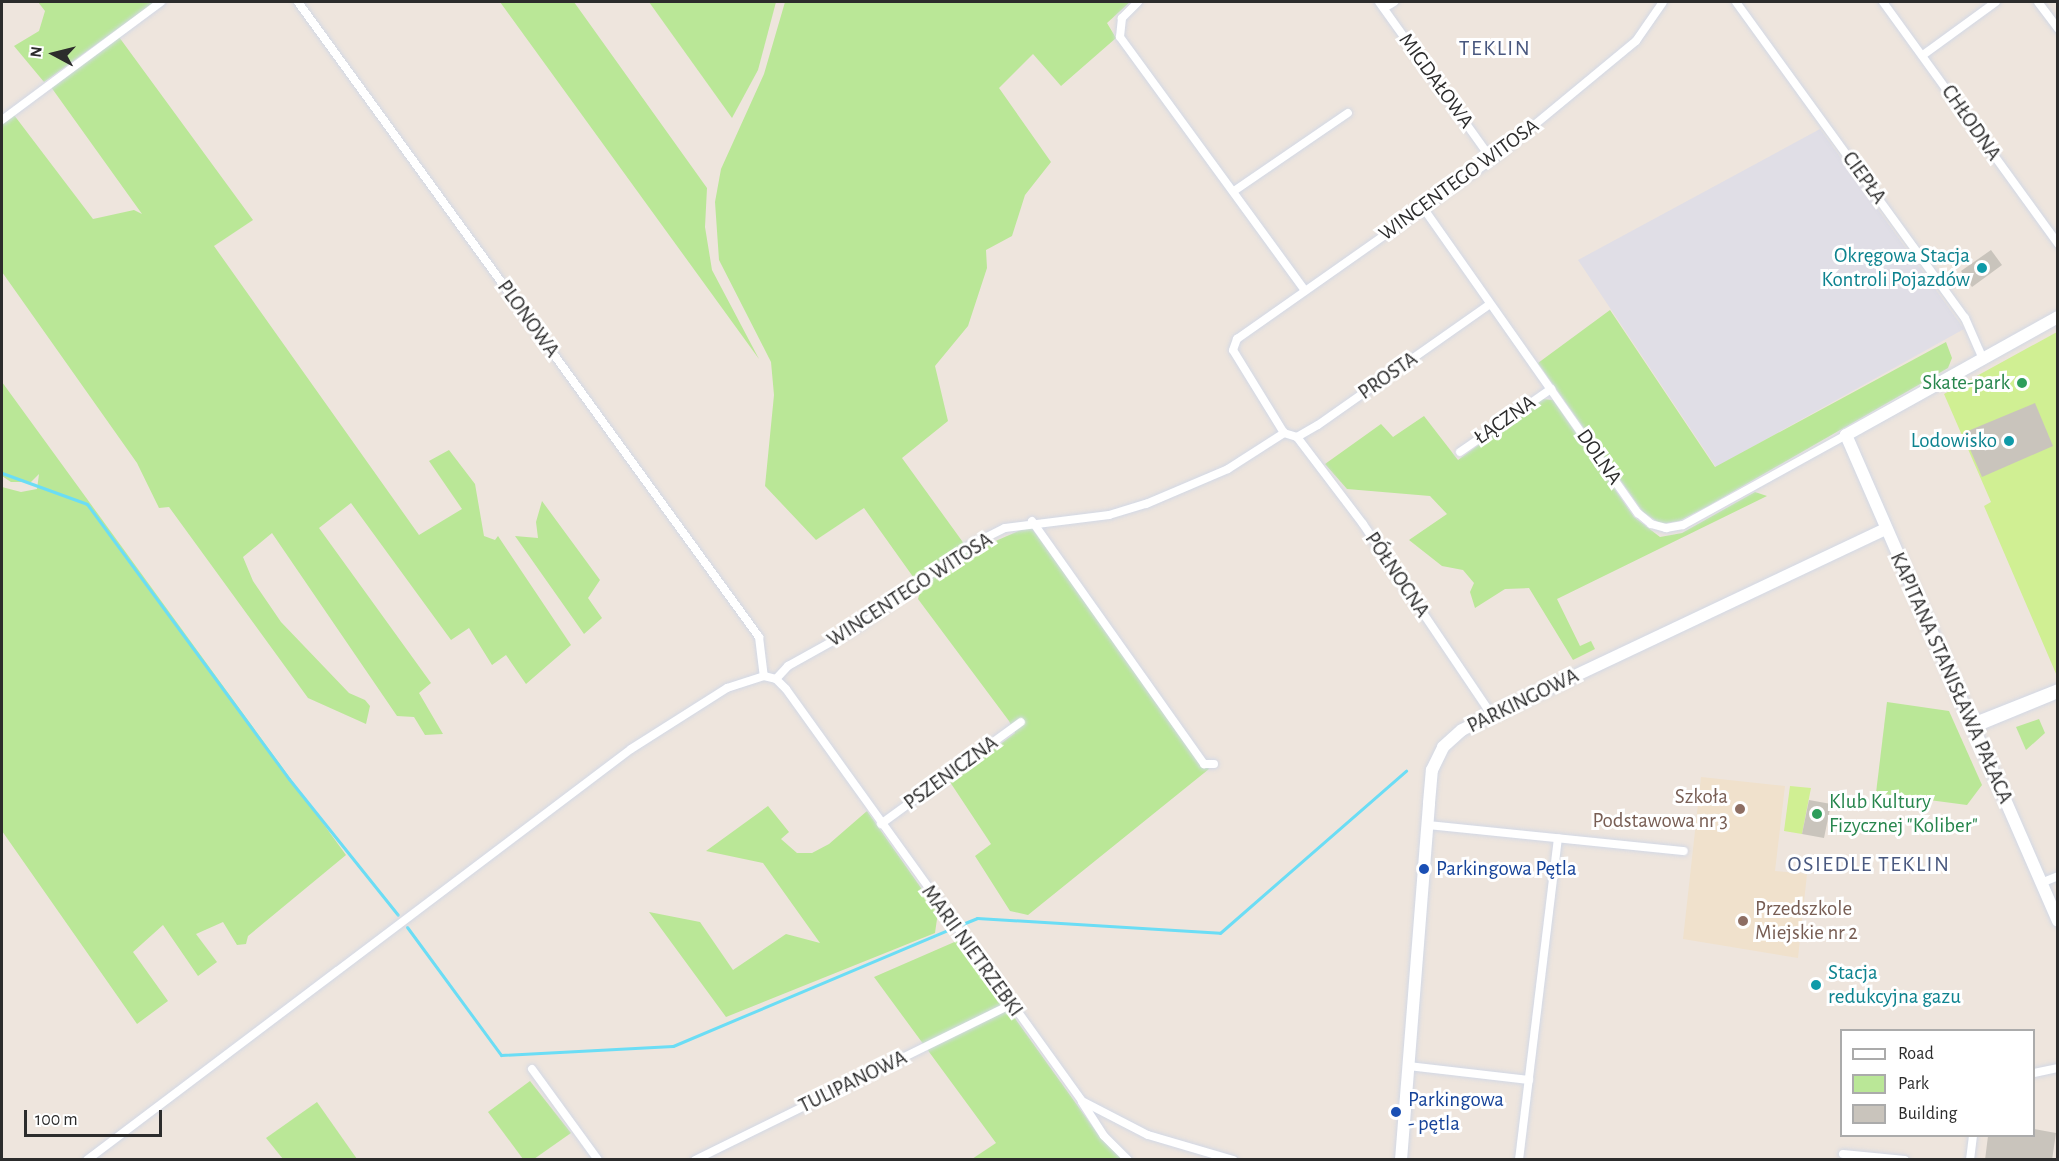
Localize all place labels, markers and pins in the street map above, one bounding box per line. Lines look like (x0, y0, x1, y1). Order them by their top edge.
place label: Okręgowa Stacja Kontroli Pojazdów (1822, 243, 1970, 293)
marker: Okręgowa Stacja Kontroli Pojazdów (1975, 261, 1989, 275)
place label: Skate-park (1922, 370, 2010, 396)
marker: Skate-park (2015, 376, 2029, 390)
place label: Lodowisko (1911, 428, 1997, 454)
marker: Lodowisko (2002, 434, 2016, 448)
place label: Szkoła Podstawowa nr 3 (1592, 784, 1728, 834)
place label: Klub Kultury Fizycznej "Koliber" (1829, 789, 1978, 839)
marker: Szkoła Podstawowa nr 3 (1733, 802, 1747, 816)
marker: Klub Kultury Fizycznej "Koliber" (1810, 807, 1824, 821)
place label: Parkingowa Pętla (1436, 856, 1577, 882)
marker: Parkingowa Pętla (1417, 862, 1431, 876)
place label: Przedszkole Miejskie nr 2 (1755, 896, 1858, 946)
marker: Przedszkole Miejskie nr 2 (1736, 914, 1750, 928)
place label: Stacja redukcyjna gazu (1828, 960, 1961, 1010)
marker: Stacja redukcyjna gazu (1809, 978, 1823, 992)
place label: Parkingowa - pętla (1408, 1087, 1504, 1137)
marker: Parkingowa - pętla (1389, 1105, 1403, 1119)

